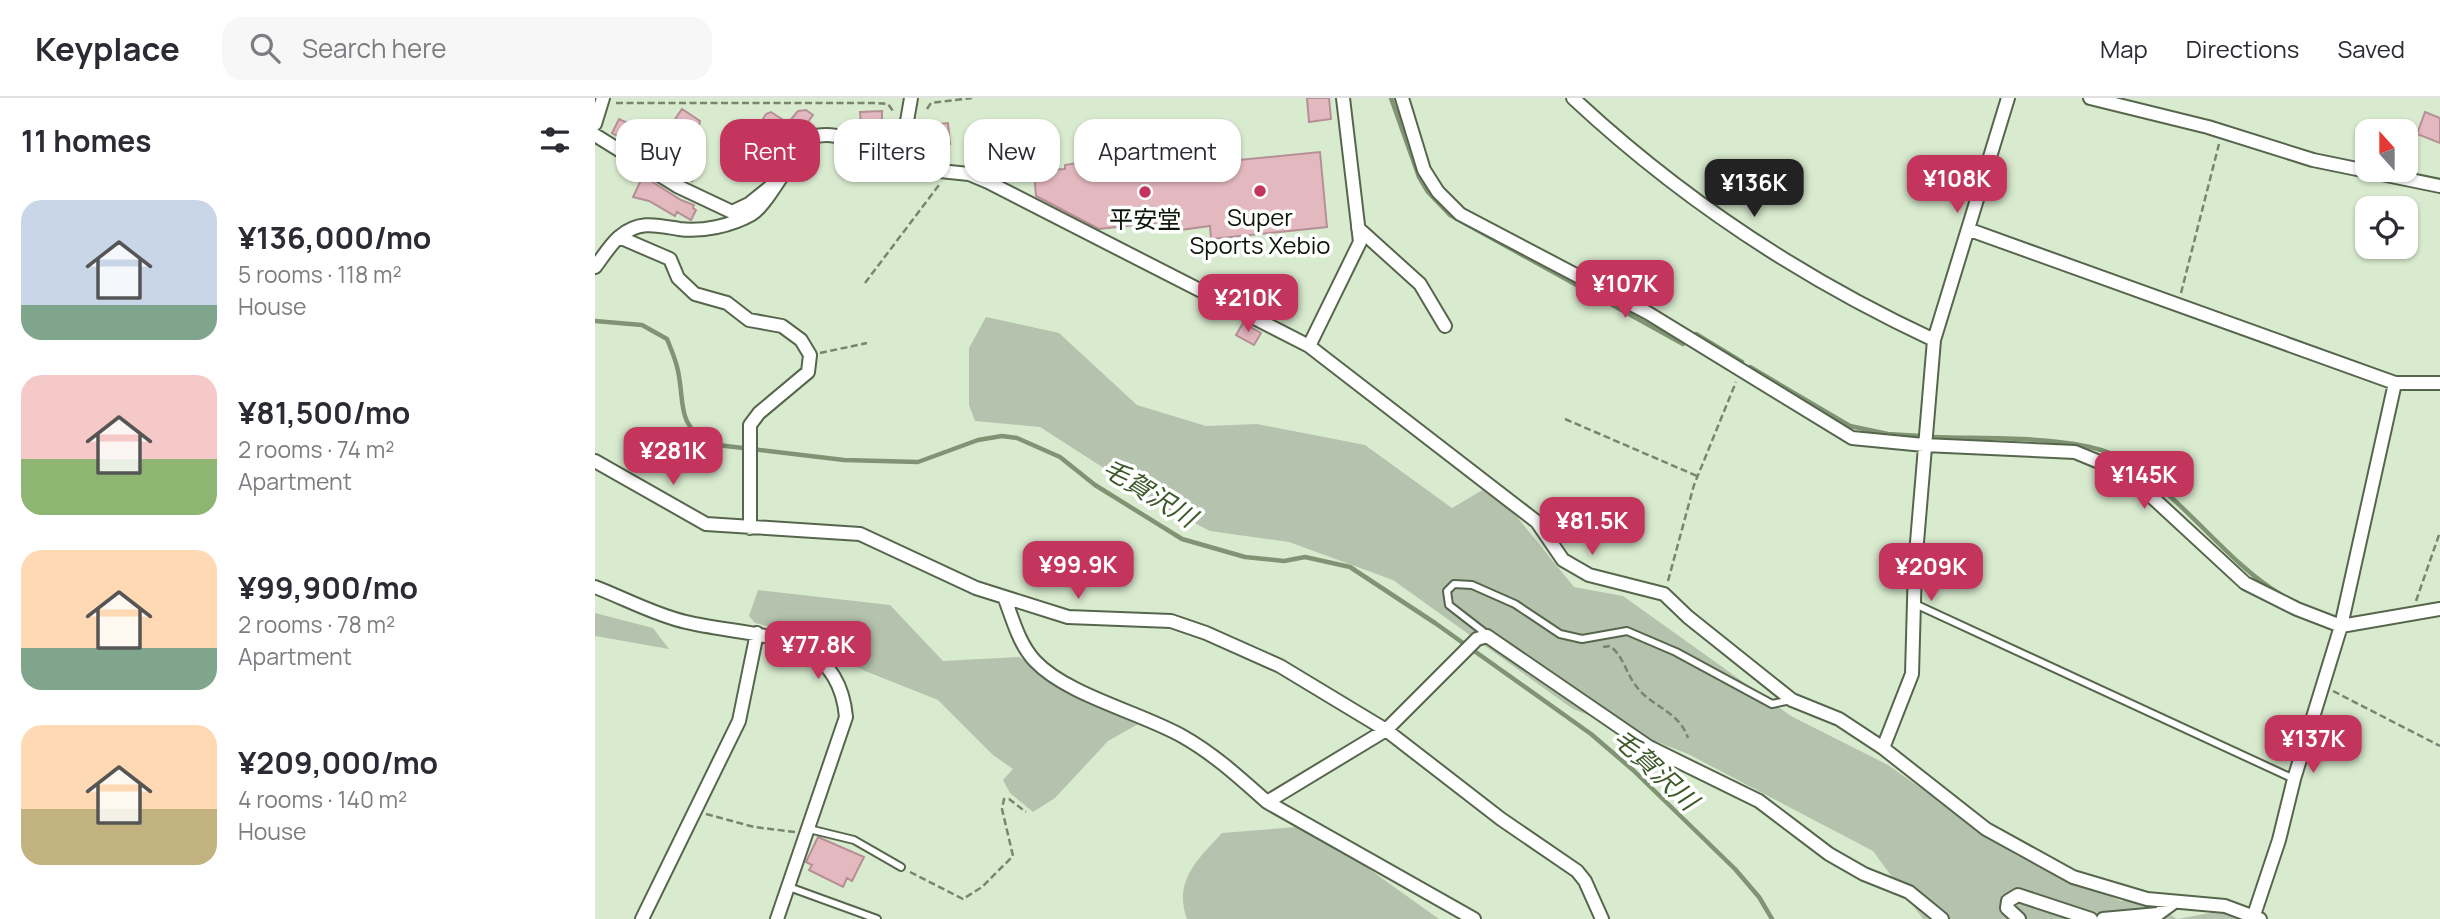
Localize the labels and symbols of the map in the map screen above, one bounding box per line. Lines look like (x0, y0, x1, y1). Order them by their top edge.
north arrow (2355, 119, 2419, 182)
pin: ¥108K (1908, 156, 2006, 215)
pin: ¥136K (1705, 159, 1803, 219)
marker: Super Sports Xebio (1252, 183, 1268, 199)
marker: 平安堂 (1137, 184, 1153, 200)
place label: Super Sports Xebio (1190, 200, 1330, 261)
place label: 平安堂 (1109, 202, 1181, 235)
pin: ¥107K (1576, 260, 1674, 320)
pin: ¥210K (1199, 274, 1297, 334)
pin: ¥281K (624, 428, 722, 487)
water label: 毛賀沢川 (1096, 449, 1206, 536)
pin: ¥145K (2095, 452, 2193, 511)
pin: ¥81.5K (1535, 498, 1649, 557)
pin: ¥99.9K (1021, 542, 1135, 601)
pin: ¥209K (1882, 544, 1980, 603)
pin: ¥77.8K (761, 622, 875, 681)
pin: ¥137K (2264, 716, 2362, 775)
water label: 毛賀沢川 (1606, 720, 1708, 820)

